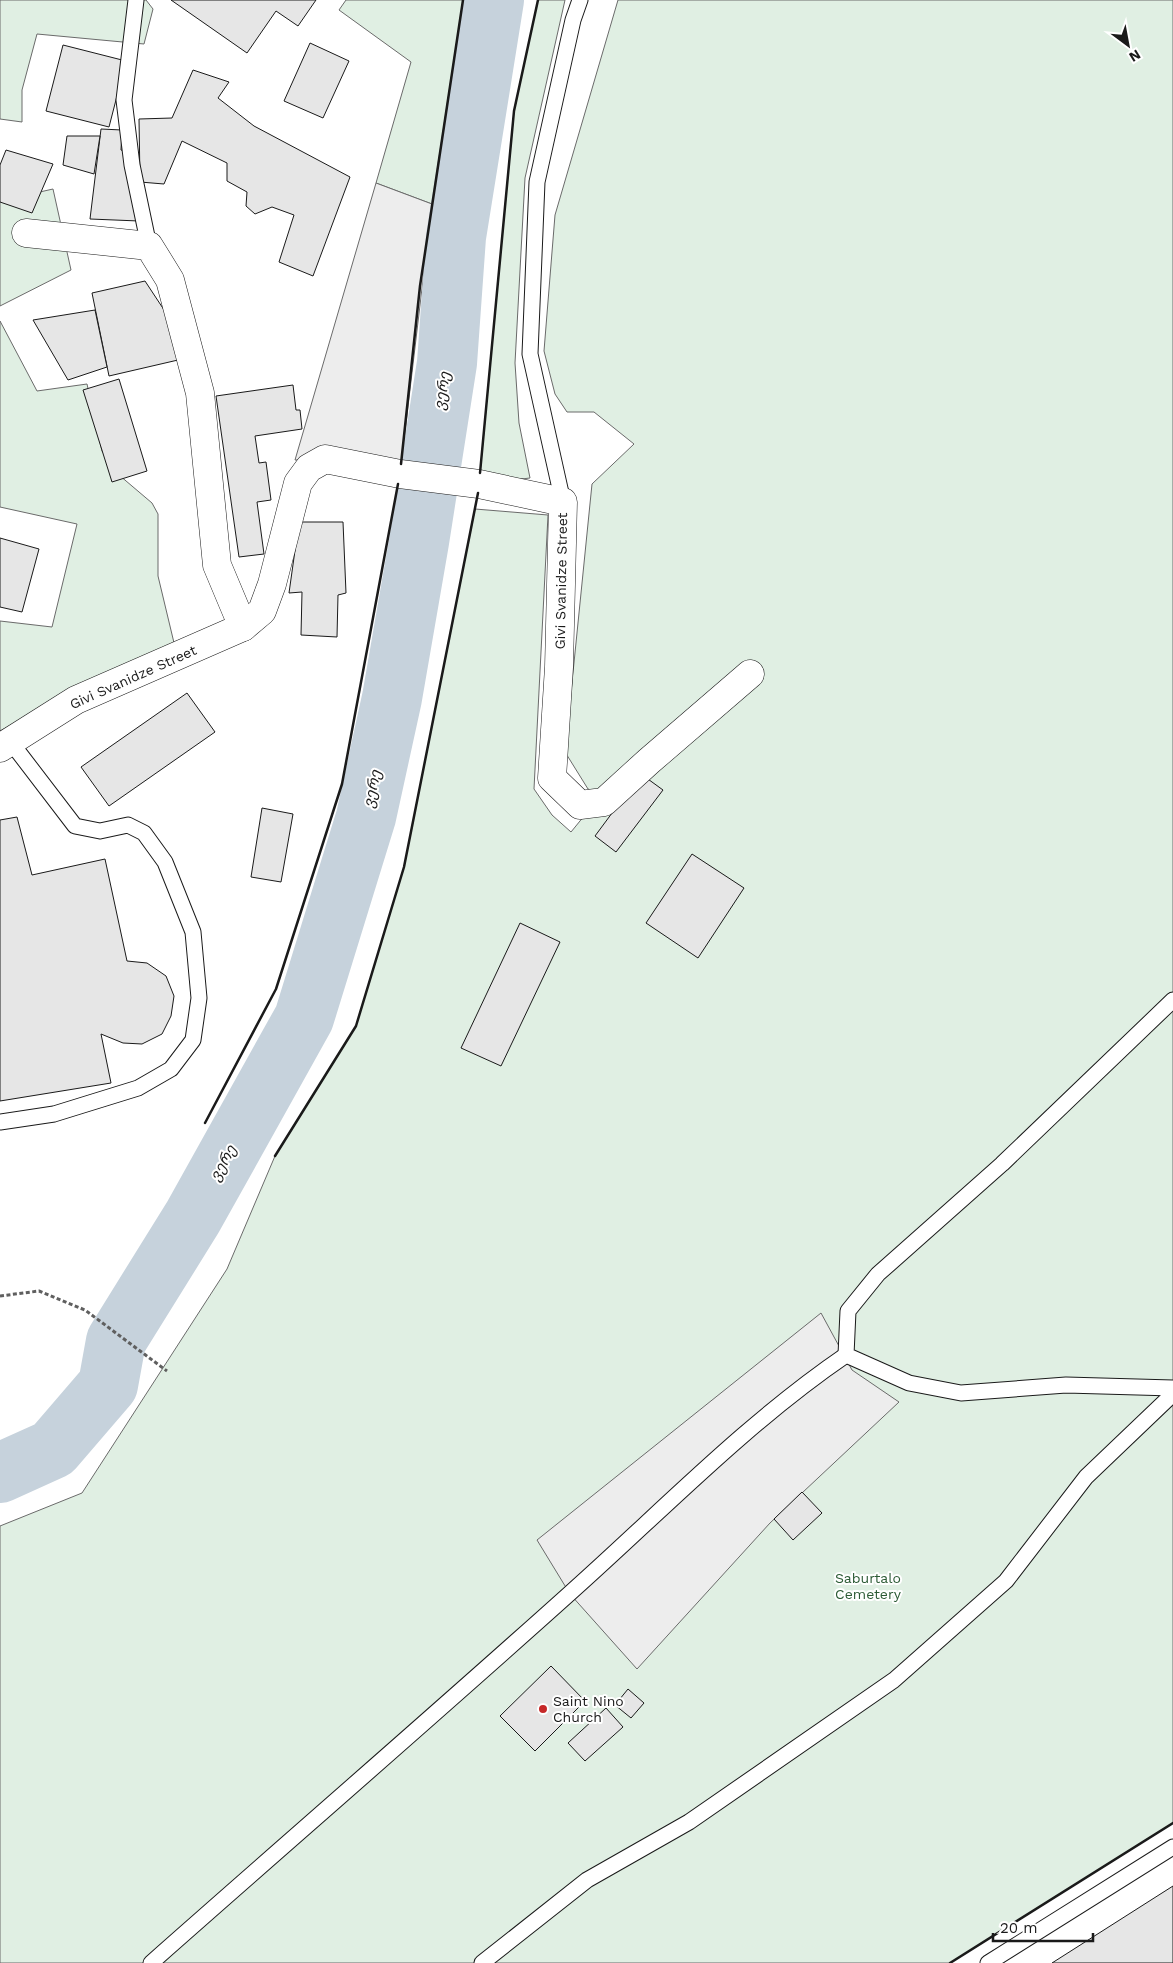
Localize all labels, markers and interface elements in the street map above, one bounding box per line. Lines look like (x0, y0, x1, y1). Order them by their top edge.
north arrow (1103, 20, 1153, 70)
text: N (1126, 46, 1144, 66)
water label: ვერე (430, 370, 454, 411)
street label: Givi Svanidze Street (552, 512, 570, 650)
street label: Givi Svanidze Street (67, 642, 199, 712)
water label: ვერე (359, 767, 385, 810)
water label: ვერე (206, 1141, 241, 1184)
park label: Saburtalo Cemetery (835, 1570, 902, 1602)
place label: Saint Nino Church (553, 1693, 624, 1725)
marker: Saint Nino Church (537, 1703, 549, 1715)
scale bar (993, 1910, 1093, 1942)
text: 20 m (1000, 1919, 1038, 1937)

